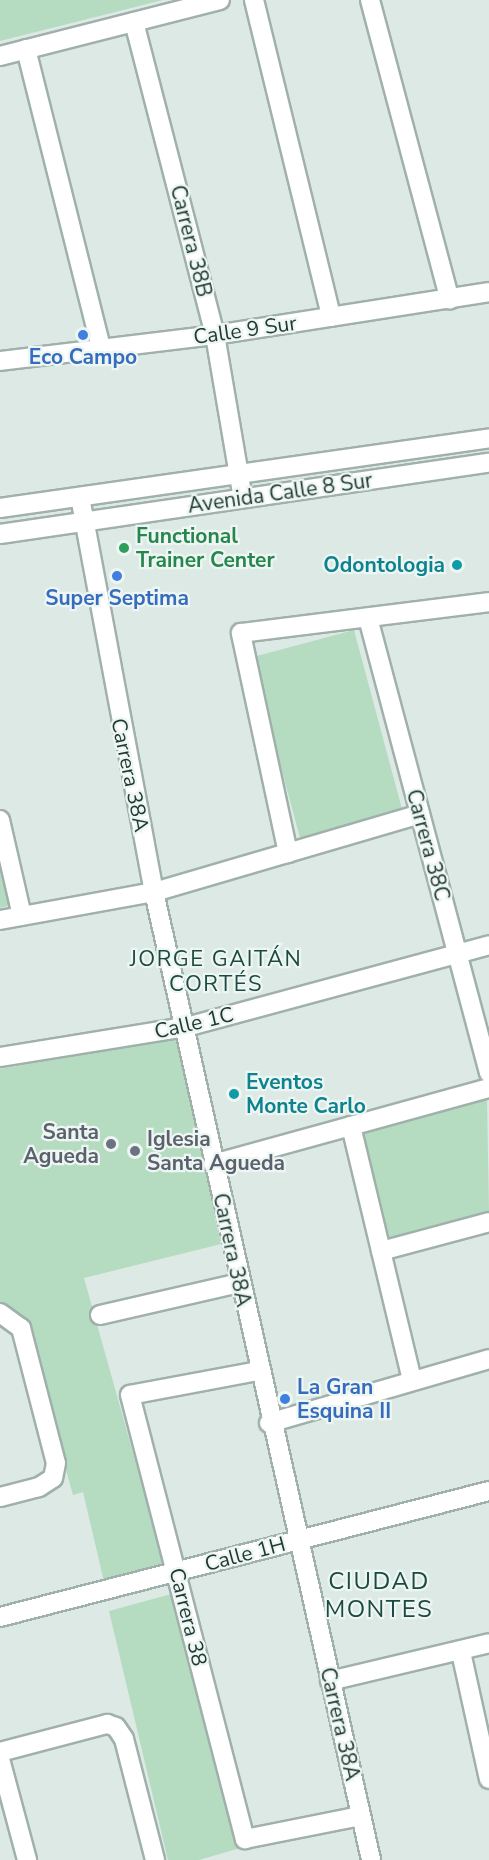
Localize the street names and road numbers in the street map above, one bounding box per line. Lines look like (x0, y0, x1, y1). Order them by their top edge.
street label: Carrera 38B (165, 182, 217, 300)
street label: Calle 9 Sur (192, 310, 298, 350)
street label: Avenida Calle 8 Sur (186, 468, 374, 518)
street label: Carrera 38A (106, 716, 154, 834)
street label: Carrera 38C (401, 787, 455, 903)
street label: Calle 1C (152, 1002, 236, 1044)
street label: Carrera 38A (208, 1191, 256, 1309)
street label: Calle 1H (202, 1531, 288, 1577)
street label: Carrera 38 (164, 1565, 212, 1669)
street label: Carrera 38A (315, 1665, 365, 1783)

